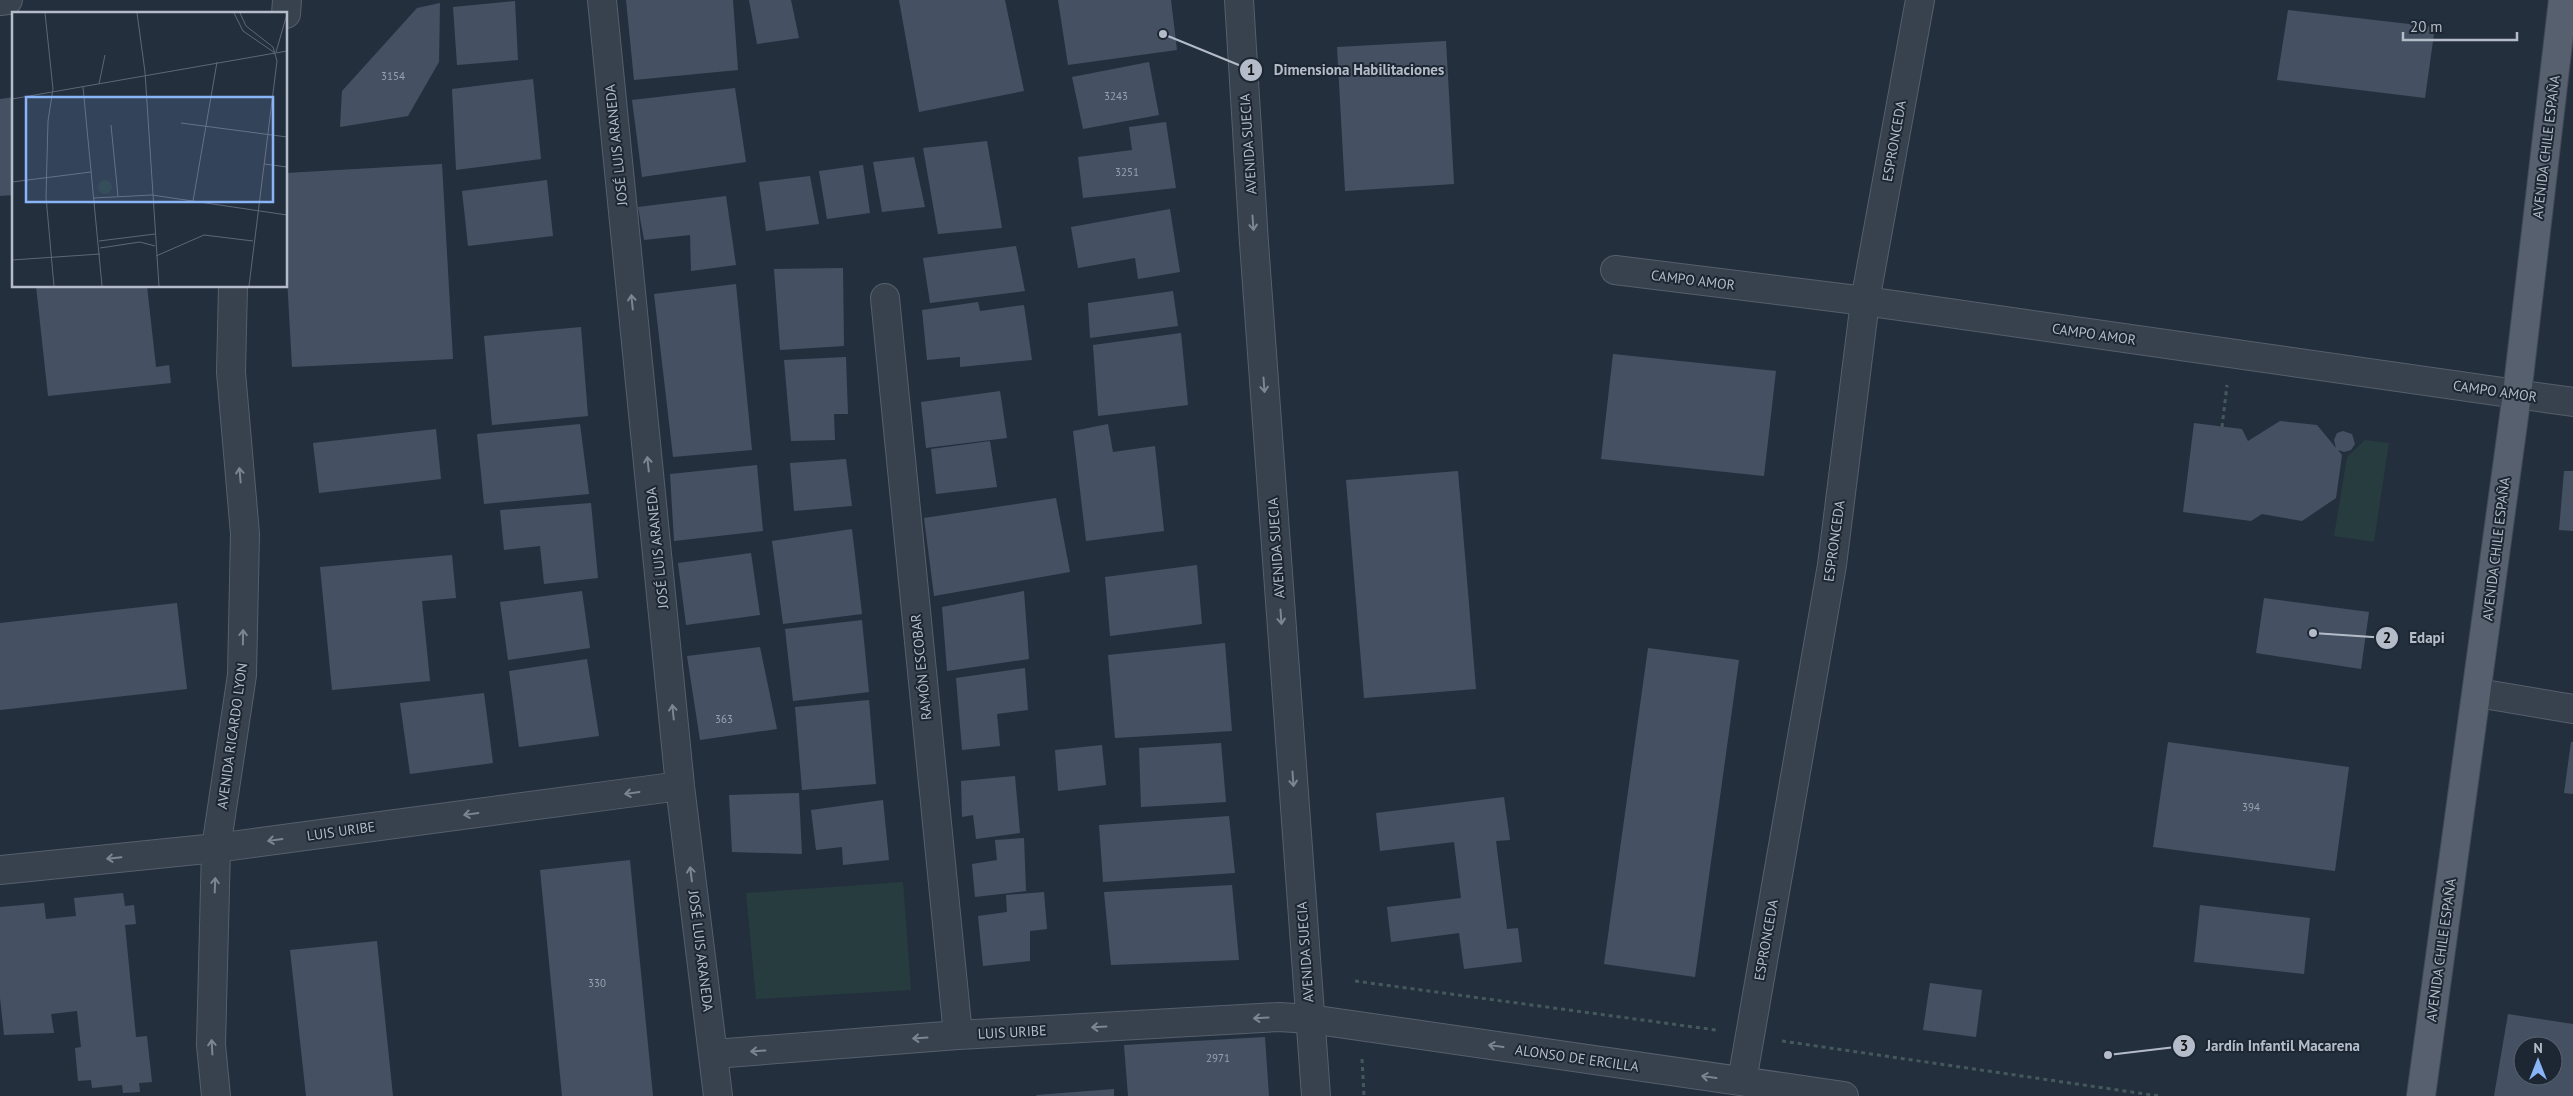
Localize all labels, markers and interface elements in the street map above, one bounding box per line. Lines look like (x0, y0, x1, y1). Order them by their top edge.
scale bar (2403, 10, 2517, 42)
inset map (12, 12, 288, 288)
text: 20 m (2410, 17, 2443, 36)
callout: Dimensiona Habilitaciones (1239, 55, 1454, 85)
text: 1 (1247, 60, 1255, 79)
text: Dimensiona Habilitaciones (1274, 60, 1444, 79)
house number: 3154 (381, 69, 405, 83)
street label: AVENIDA CHILE ESPAÑA (2528, 73, 2564, 220)
street label: JOSÉ LUIS ARANEDA (601, 83, 631, 207)
house number: 3243 (1104, 89, 1128, 103)
street label: AVENIDA SUECIA (1235, 92, 1261, 195)
street label: ESPRONCEDA (1878, 98, 1910, 183)
house number: 3251 (1115, 165, 1139, 179)
one-way arrow (1248, 215, 1257, 231)
street label: CAMPO AMOR (1650, 266, 1736, 294)
one-way arrow (627, 294, 637, 310)
street label: CAMPO AMOR (2051, 319, 2137, 349)
street label: CAMPO AMOR (2452, 376, 2538, 406)
one-way arrow (1260, 377, 1269, 393)
one-way arrow (643, 456, 653, 472)
one-way arrow (235, 467, 245, 483)
street label: AVENIDA CHILE ESPAÑA (2478, 475, 2514, 622)
street label: JOSÉ LUIS ARANEDA (642, 486, 672, 610)
street label: AVENIDA SUECIA (1263, 496, 1289, 599)
street label: ESPRONCEDA (1819, 498, 1849, 583)
one-way arrow (1276, 609, 1286, 625)
street label: RAMÓN ESCOBAR (906, 613, 936, 721)
callout: Edapi (2374, 623, 2455, 653)
text: 2 (2383, 628, 2391, 647)
text: Edapi (2409, 628, 2445, 647)
one-way arrow (238, 629, 248, 646)
street label: AVENIDA RICARDO LYON (213, 662, 251, 810)
one-way arrow (668, 705, 678, 721)
house number: 363 (715, 712, 733, 726)
one-way arrow (1288, 771, 1297, 787)
one-way arrow (624, 788, 640, 798)
house number: 394 (2242, 800, 2260, 814)
one-way arrow (463, 809, 479, 819)
street label: LUIS URIBE (306, 817, 376, 845)
one-way arrow (267, 835, 283, 845)
one-way arrow (106, 853, 122, 863)
one-way arrow (686, 866, 696, 882)
street label: AVENIDA CHILE ESPAÑA (2422, 876, 2460, 1023)
one-way arrow (211, 877, 220, 893)
street label: JOSÉ LUIS ARANEDA (685, 888, 717, 1013)
street label: ESPRONCEDA (1750, 897, 1782, 982)
street label: AVENIDA SUECIA (1292, 900, 1318, 1003)
house number: 330 (588, 976, 606, 990)
one-way arrow (1254, 1014, 1270, 1023)
street label: LUIS URIBE (977, 1021, 1047, 1043)
one-way arrow (1091, 1023, 1107, 1032)
callout: Jardín Infantil Macarena (2171, 1031, 2370, 1061)
one-way arrow (912, 1033, 928, 1043)
text: 3 (2180, 1036, 2188, 1055)
text: Jardín Infantil Macarena (2205, 1036, 2360, 1055)
north arrow (2513, 1036, 2563, 1086)
text: N (2533, 1039, 2543, 1057)
one-way arrow (207, 1040, 216, 1056)
street label: ALONSO DE ERCILLA (1514, 1040, 1641, 1076)
one-way arrow (1488, 1041, 1504, 1051)
one-way arrow (750, 1046, 766, 1055)
house number: 2971 (1206, 1051, 1230, 1065)
one-way arrow (1701, 1071, 1717, 1081)

